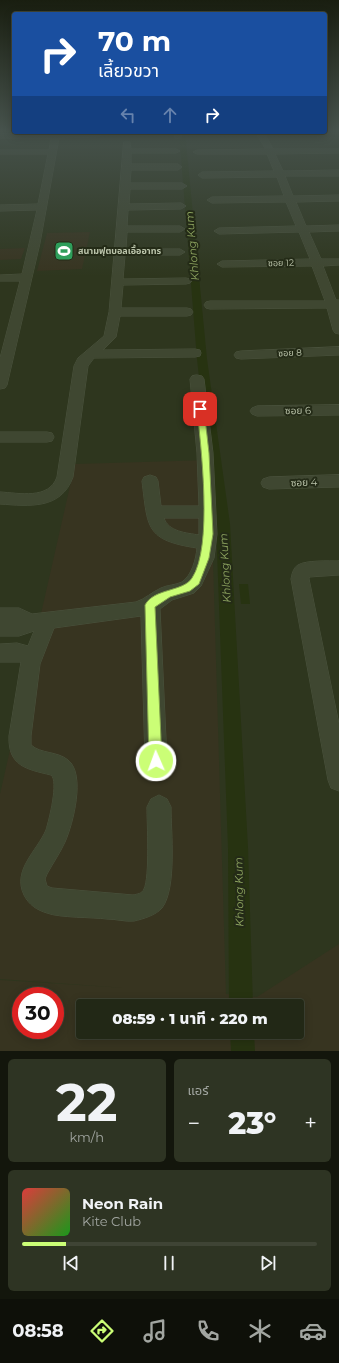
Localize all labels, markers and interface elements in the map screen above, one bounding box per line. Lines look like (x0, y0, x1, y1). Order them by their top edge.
text: 70 m (98, 24, 171, 58)
icon: right (32, 28, 84, 80)
text: เลี้ยวขวา (98, 60, 159, 82)
icon: left (117, 104, 139, 126)
icon: ahead (159, 104, 181, 126)
icon: right (201, 104, 223, 126)
water label: Khlong Kum (182, 211, 202, 281)
sports icon: สนามฟุตบอลเอื้ออาทร (53, 240, 75, 262)
place label: สนามฟุตบอลเอื้ออาทร (78, 244, 161, 256)
street label: ซอย 12 (268, 257, 294, 268)
street label: ซอย 8 (278, 347, 302, 358)
pin (183, 392, 217, 426)
icon: arrive (189, 398, 211, 420)
street label: ซอย 6 (285, 404, 311, 417)
street label: ซอย 4 (291, 476, 318, 489)
water label: Khlong Kum (216, 533, 234, 603)
position arrow (135, 740, 177, 782)
water label: Khlong Kum (231, 857, 247, 927)
speed limit sign: 30 (12, 987, 64, 1039)
text: 08:59 · 1 นาที · 220 m (112, 1009, 268, 1028)
text: 22 (56, 1071, 117, 1134)
text: แอร์ (188, 1082, 209, 1098)
text: 23° (228, 1105, 276, 1142)
text: − (188, 1110, 200, 1137)
text: + (304, 1110, 317, 1137)
text: km/h (69, 1129, 104, 1145)
text: Neon Rain (82, 1194, 163, 1213)
text: Kite Club (82, 1213, 141, 1229)
icon: previous (60, 1252, 82, 1274)
icon: pause (158, 1252, 180, 1274)
icon: next (257, 1252, 279, 1274)
icon: directions (88, 1317, 116, 1345)
icon: music (141, 1317, 169, 1345)
icon: phone (194, 1317, 222, 1345)
icon: climate (246, 1317, 274, 1345)
icon: car (299, 1317, 327, 1345)
text: 08:58 (12, 1320, 64, 1342)

